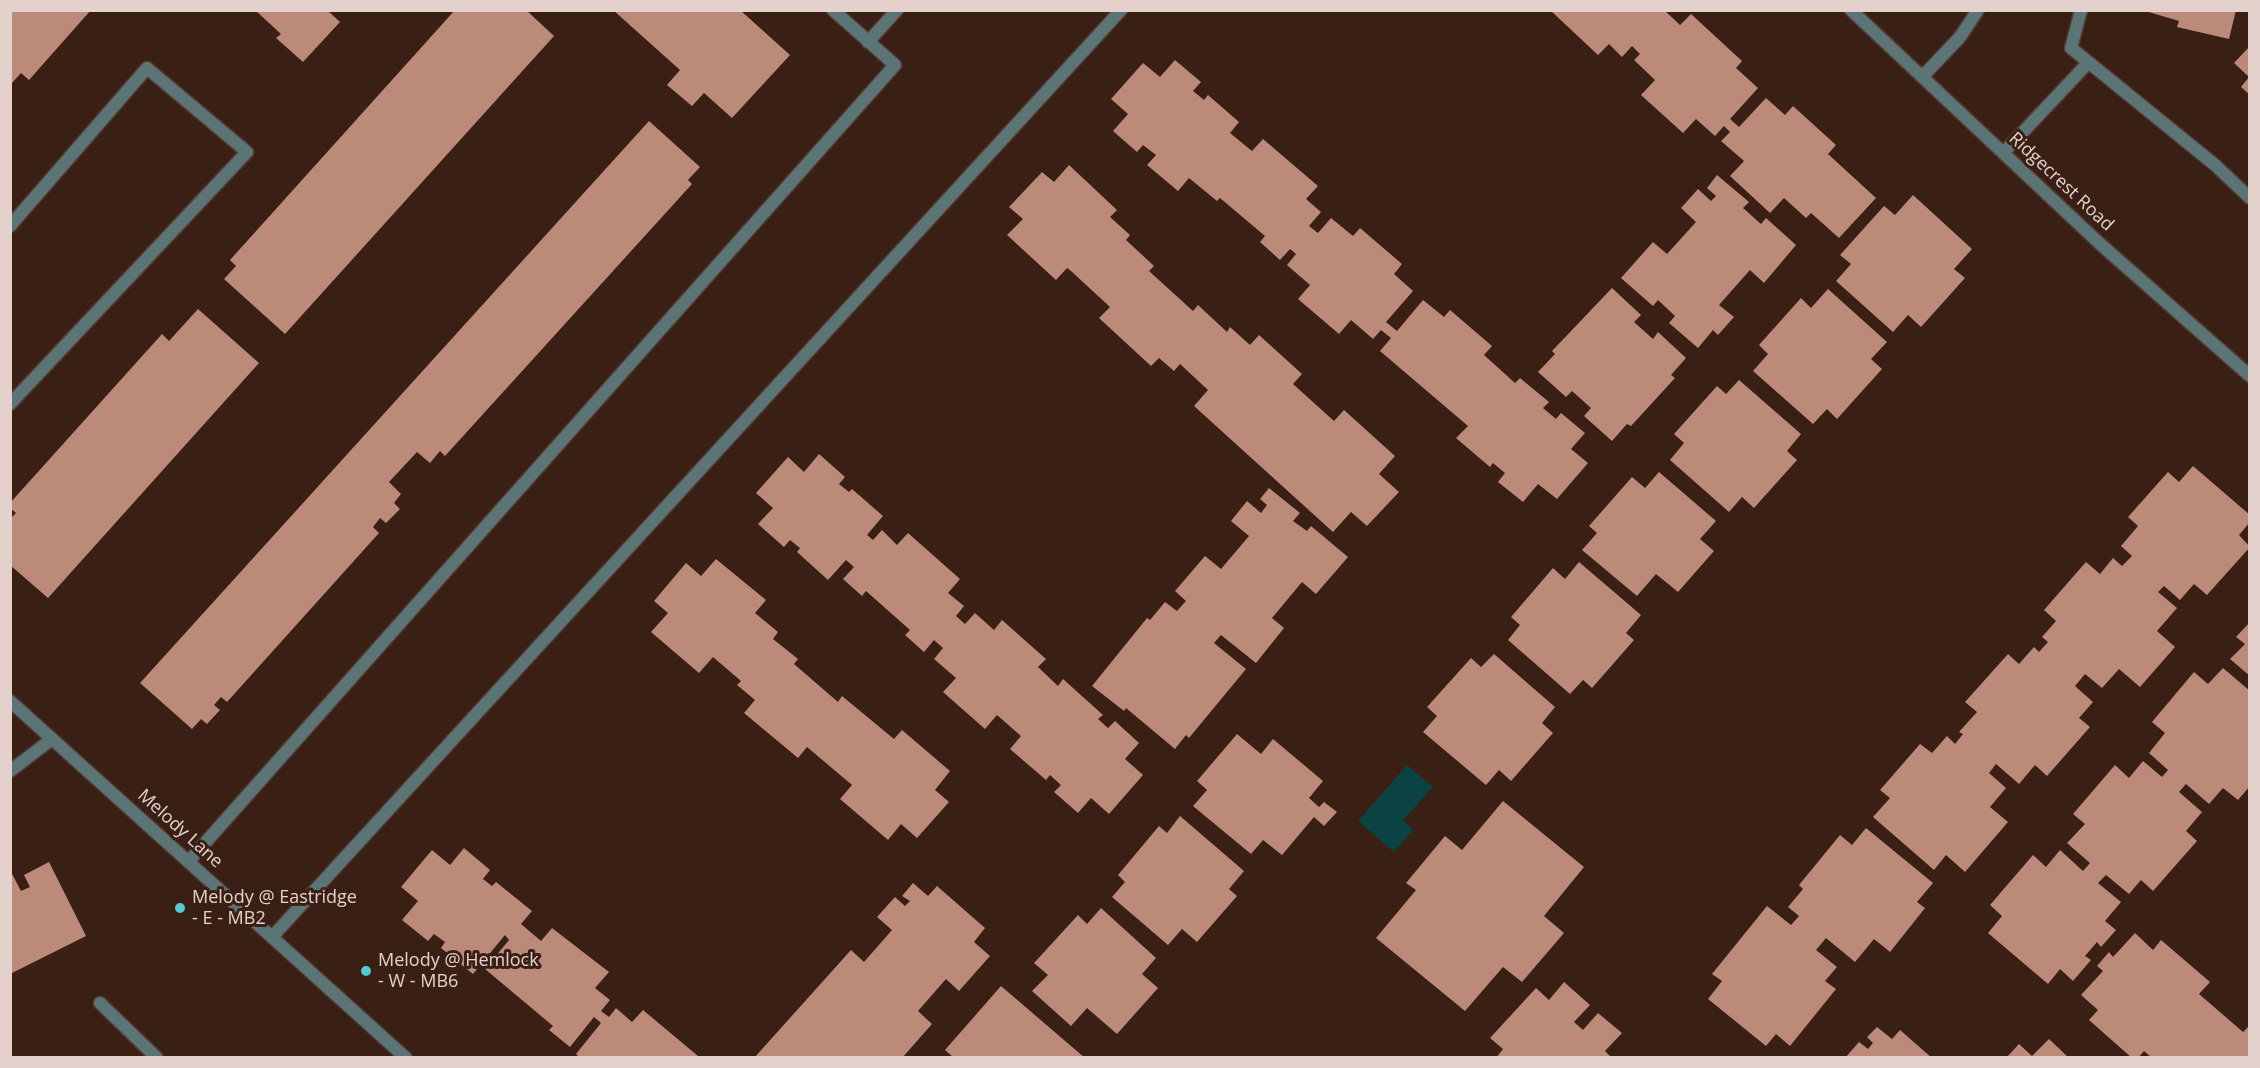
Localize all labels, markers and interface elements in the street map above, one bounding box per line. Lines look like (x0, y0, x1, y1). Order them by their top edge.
street label: Ridgecrest Road (2004, 128, 2118, 236)
street label: Melody Lane (133, 785, 227, 873)
place label: Melody @ Eastridge - E - MB2 (192, 887, 357, 930)
marker: Melody @ Eastridge - E - MB2 (173, 901, 187, 915)
place label: Melody @ Hemlock - W - MB6 (378, 950, 539, 992)
marker: Melody @ Hemlock - W - MB6 (359, 964, 373, 978)

